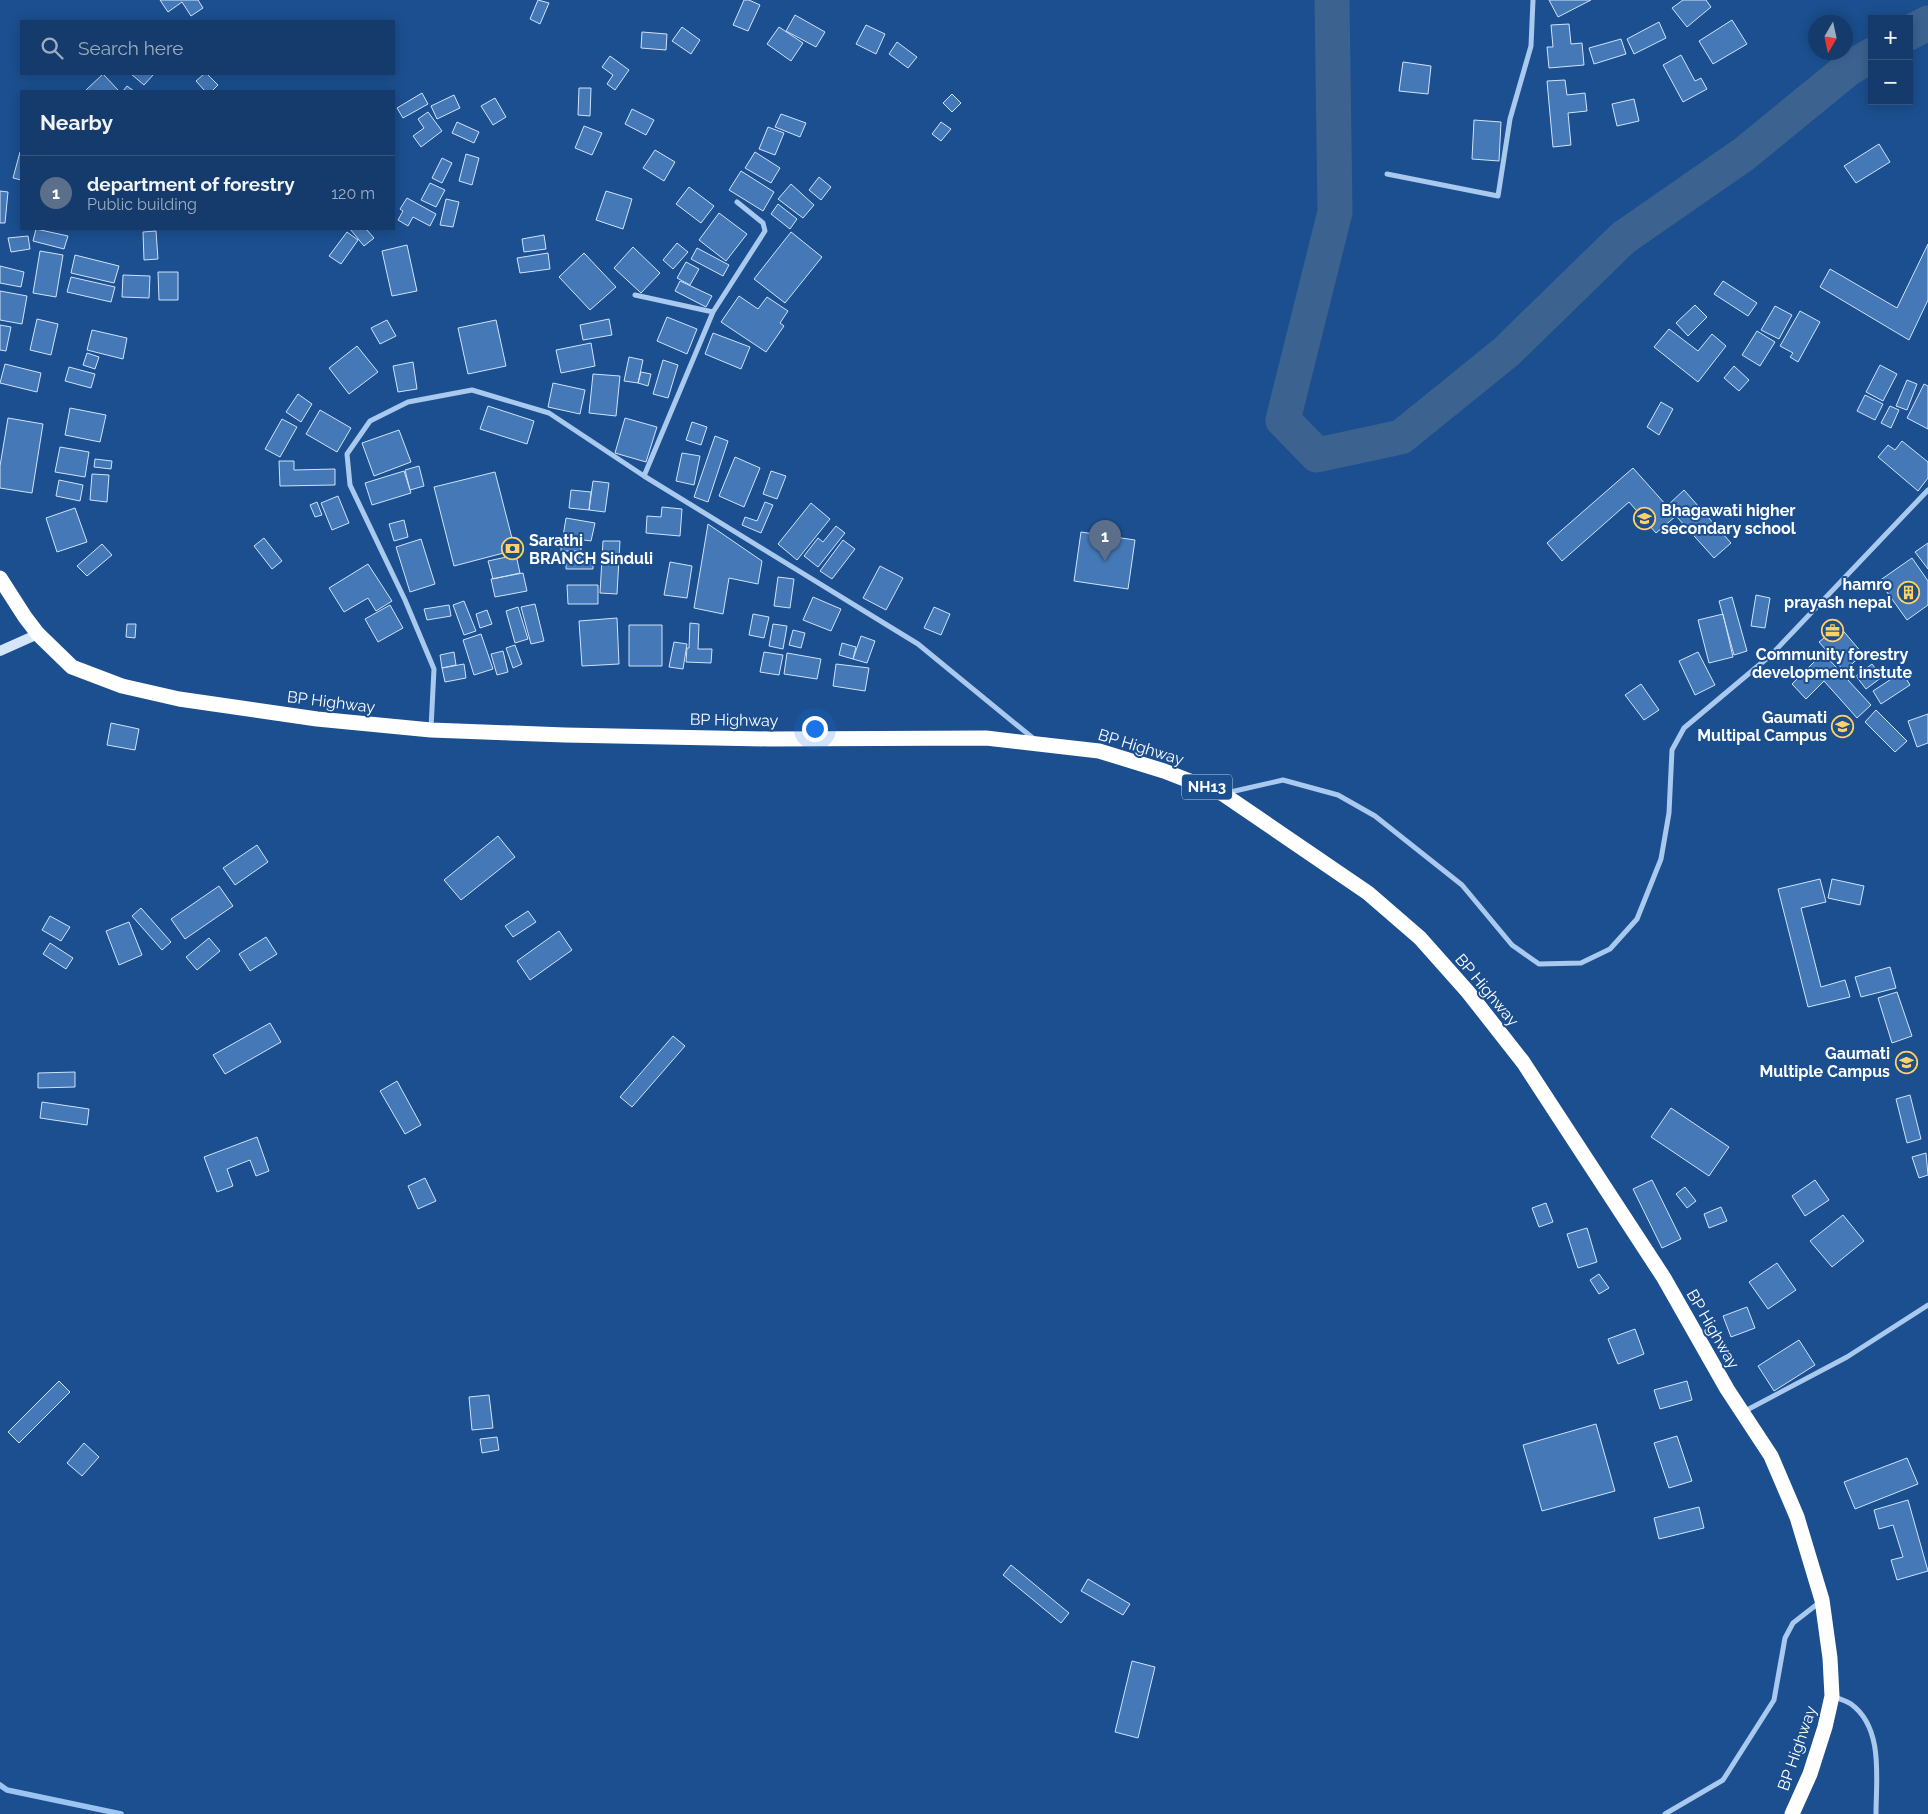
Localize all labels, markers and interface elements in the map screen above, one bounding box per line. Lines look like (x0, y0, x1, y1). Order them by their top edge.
north arrow (1808, 15, 1853, 60)
map controls (1868, 15, 1913, 105)
button: + (1868, 15, 1913, 60)
search box (20, 20, 395, 75)
icon: search (38, 34, 66, 62)
text: Search here (78, 37, 184, 59)
button: − (1868, 60, 1913, 105)
text: Nearby (40, 110, 113, 135)
text: department of forestry (87, 173, 295, 195)
text: 1 (52, 184, 60, 203)
text: 120 m (331, 184, 375, 203)
text: Public building (87, 195, 197, 214)
place label: Bhagawati higher secondary school (1661, 501, 1797, 538)
school or university icon: Bhagawati higher secondary school (1633, 507, 1657, 531)
pin: 1 (1089, 520, 1121, 561)
place label: Sarathi BRANCH Sinduli (529, 531, 653, 568)
bank icon: Sarathi BRANCH Sinduli (501, 537, 525, 561)
place label: hamro prayash nepal (1784, 575, 1893, 612)
building icon: hamro prayash nepal (1896, 581, 1920, 605)
office icon: Community forestry development instute (1820, 618, 1844, 642)
place label: Community forestry development instute (1752, 645, 1912, 682)
street label: BP Highway (286, 687, 376, 717)
place label: Gaumati Multipal Campus (1697, 708, 1827, 745)
street label: BP Highway (690, 710, 779, 730)
school or university icon: Gaumati Multipal Campus (1831, 714, 1855, 738)
your location (802, 716, 828, 742)
street label: BP Highway (1096, 725, 1186, 769)
road number: NH13 (1182, 774, 1232, 800)
street label: BP Highway (1451, 950, 1523, 1030)
place label: Gaumati Multiple Campus (1759, 1044, 1890, 1081)
school or university icon: Gaumati Multiple Campus (1894, 1050, 1918, 1074)
street label: BP Highway (1683, 1286, 1744, 1372)
street label: BP Highway (1774, 1703, 1820, 1793)

